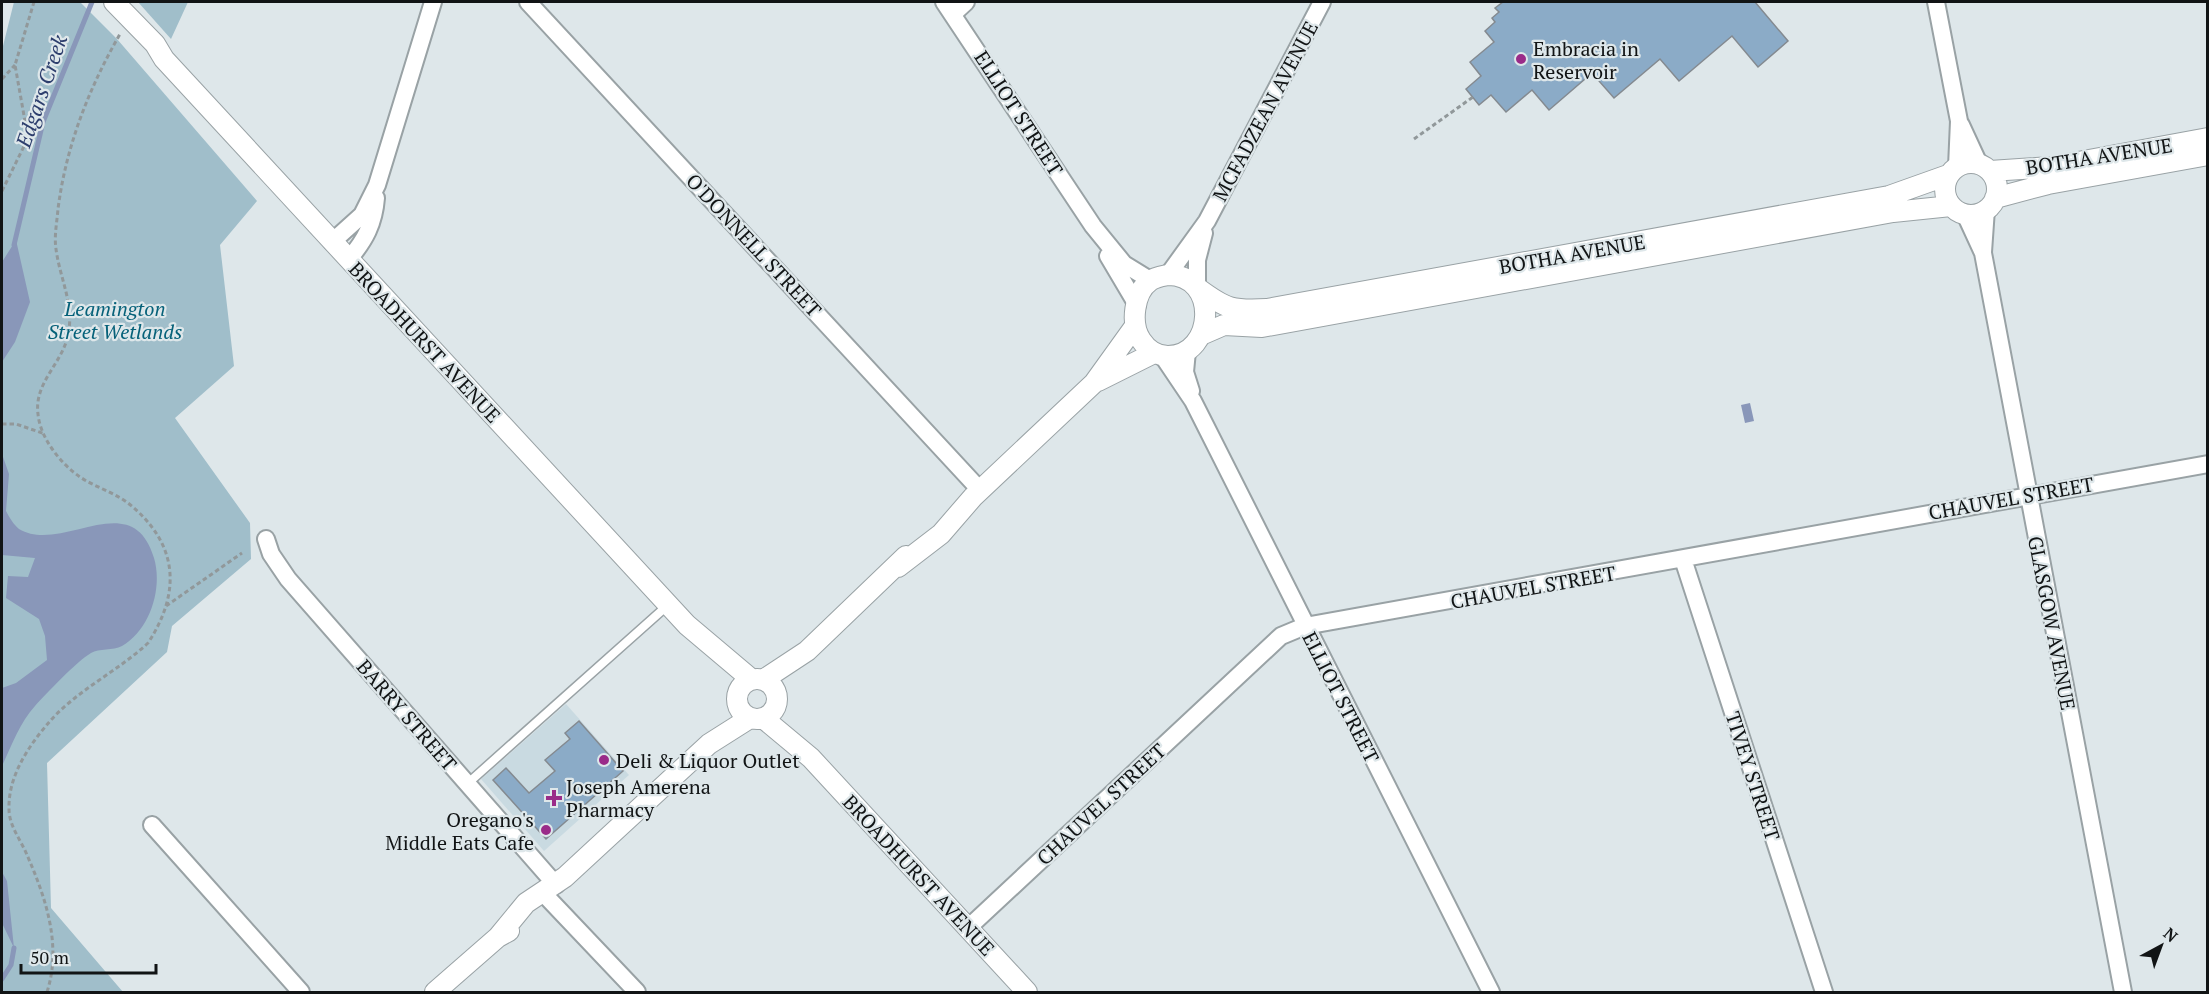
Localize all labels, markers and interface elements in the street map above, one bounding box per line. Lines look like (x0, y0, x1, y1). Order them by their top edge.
street label: MCFADZEAN AVENUE (1206, 16, 1324, 206)
water label: Edgars Creek (8, 30, 74, 152)
place label: Embracia in Reservoir (1533, 35, 1639, 85)
street label: ELLIOT STREET (969, 45, 1069, 181)
marker: Embracia in Reservoir (1514, 52, 1528, 66)
street label: BOTHA AVENUE (2024, 131, 2174, 181)
street label: O'DONNELL STREET (680, 167, 828, 323)
street label: BOTHA AVENUE (1497, 228, 1647, 280)
street label: BROADHURST AVENUE (343, 256, 507, 428)
park label: Leamington Street Wetlands (48, 295, 182, 345)
street label: CHAUVEL STREET (1926, 470, 2096, 526)
street label: GLASGOW AVENUE (2022, 534, 2082, 712)
street label: CHAUVEL STREET (1448, 559, 1618, 615)
street label: ELLIOT STREET (1296, 627, 1386, 767)
street label: BARRY STREET (351, 654, 463, 776)
street label: TIVEY STREET (1719, 708, 1787, 844)
street label: CHAUVEL STREET (1031, 737, 1171, 871)
place label: Deli & Liquor Outlet (616, 747, 800, 774)
marker: Deli & Liquor Outlet (597, 753, 611, 767)
place label: Joseph Amerena Pharmacy (566, 773, 711, 823)
street label: BROADHURST AVENUE (837, 789, 1001, 961)
marker: Joseph Amerena Pharmacy (547, 791, 561, 805)
place label: Oregano's Middle Eats Cafe (385, 806, 534, 856)
marker: Oregano's Middle Eats Cafe (539, 823, 553, 837)
north arrow (2131, 916, 2191, 976)
text: N (2159, 922, 2183, 947)
scale bar (21, 937, 156, 975)
text: 50 m (30, 945, 70, 969)

